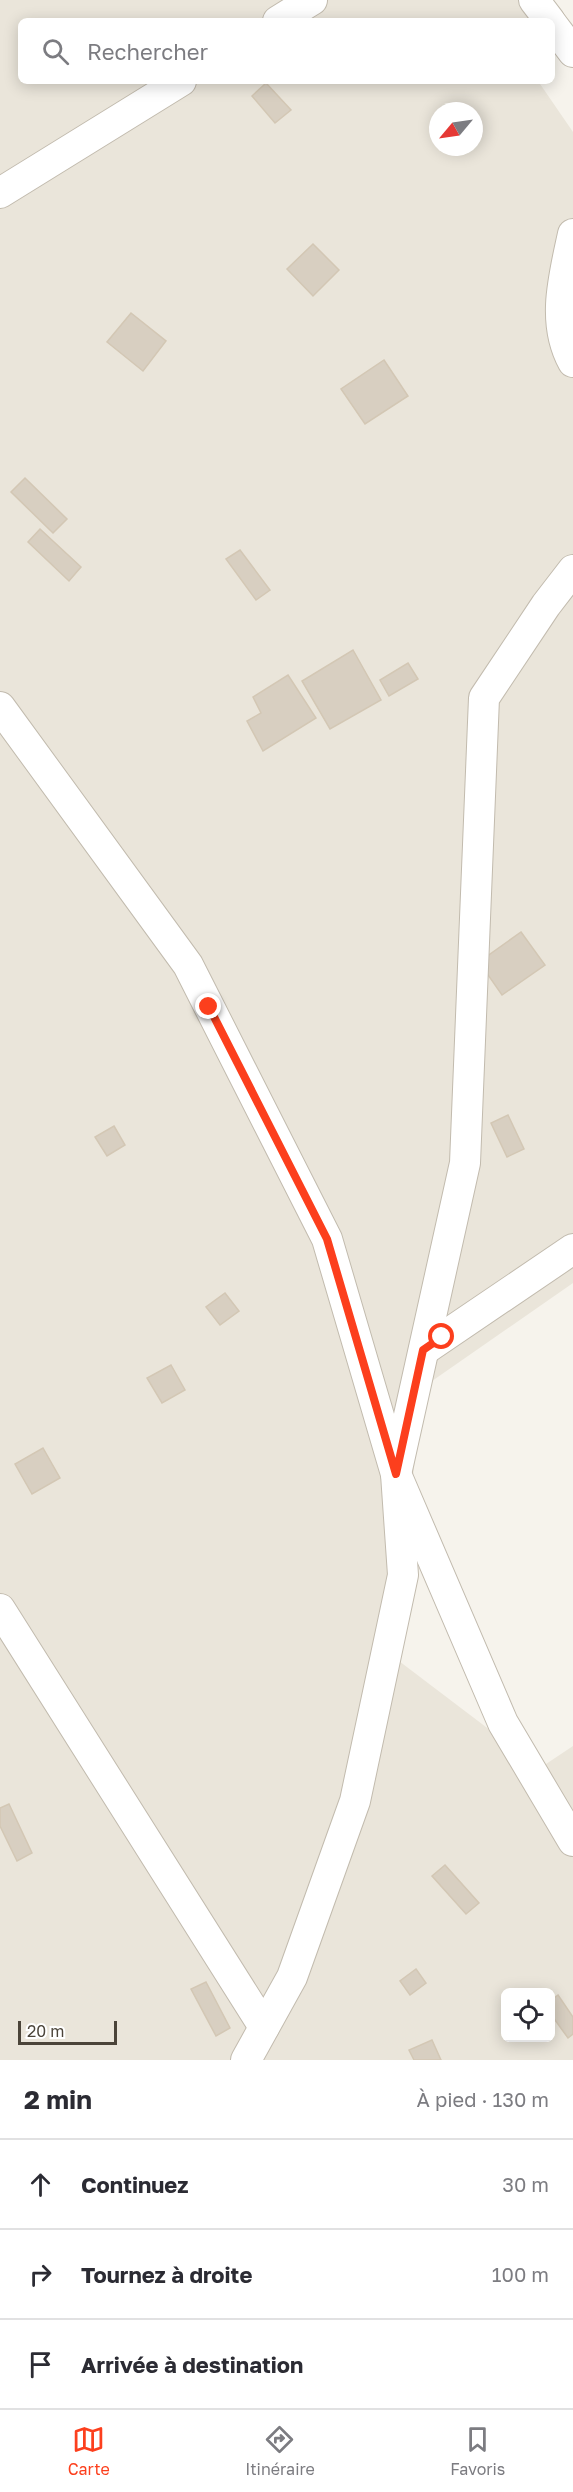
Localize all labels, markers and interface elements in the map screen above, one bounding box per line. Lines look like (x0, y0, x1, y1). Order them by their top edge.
search box (18, 18, 555, 84)
icon: search (39, 35, 72, 68)
text: Rechercher (87, 38, 208, 65)
north arrow (429, 102, 483, 156)
route end (195, 993, 221, 1019)
route start (428, 1323, 454, 1349)
map controls (501, 1988, 555, 2042)
button: locate (501, 1988, 555, 2042)
scale bar (18, 2018, 117, 2046)
text: 20 m (27, 2021, 64, 2041)
text: 2 min (24, 2084, 92, 2115)
text: À pied · 130 m (417, 2087, 549, 2111)
icon: ahead (24, 2168, 57, 2201)
text: Continuez (81, 2171, 188, 2198)
text: 30 m (502, 2172, 549, 2196)
icon: right (24, 2258, 57, 2291)
text: Tournez à droite (81, 2261, 252, 2288)
text: 100 m (492, 2262, 549, 2286)
icon: arrive (24, 2348, 57, 2381)
text: Arrivée à destination (81, 2351, 303, 2378)
tab: Carte (68, 2423, 110, 2479)
tab: Itinéraire (245, 2423, 315, 2479)
tab: Favoris (450, 2423, 505, 2479)

